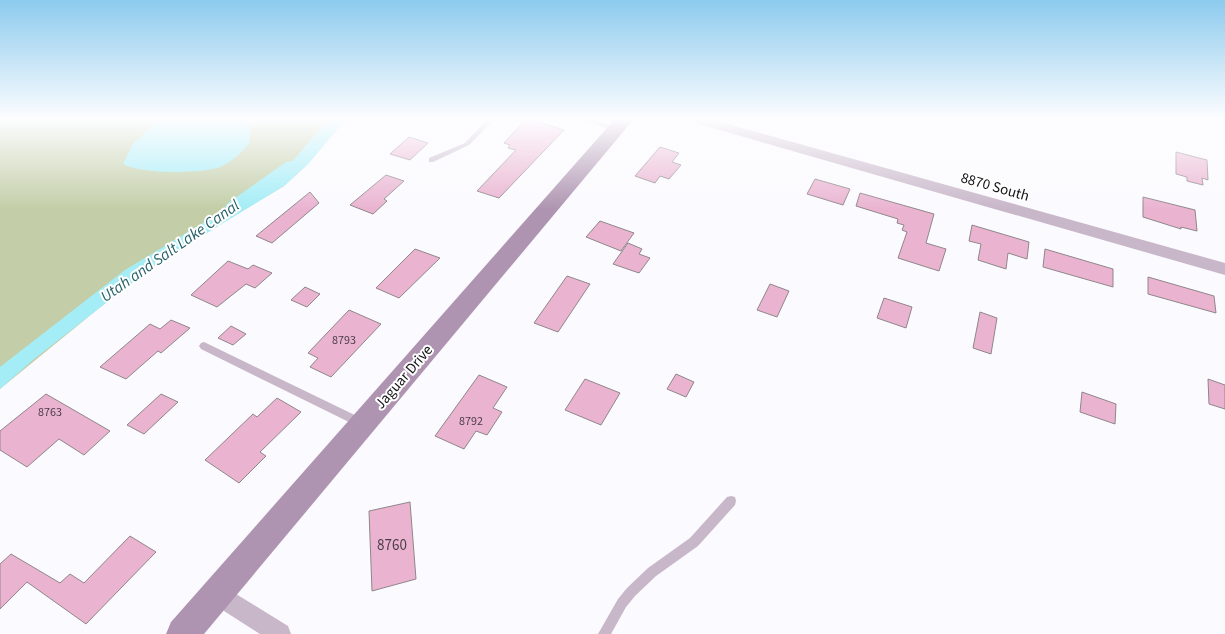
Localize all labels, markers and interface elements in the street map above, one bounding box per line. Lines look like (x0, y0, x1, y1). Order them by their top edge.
street label: 8870 South (958, 167, 1032, 207)
water label: Utah and Salt Lake Canal (96, 195, 244, 307)
house number: 8793 (332, 332, 356, 349)
street label: Jaguar Drive (370, 340, 438, 414)
house number: 8763 (38, 404, 62, 421)
house number: 8792 (459, 413, 483, 430)
house number: 8760 (377, 535, 407, 556)

